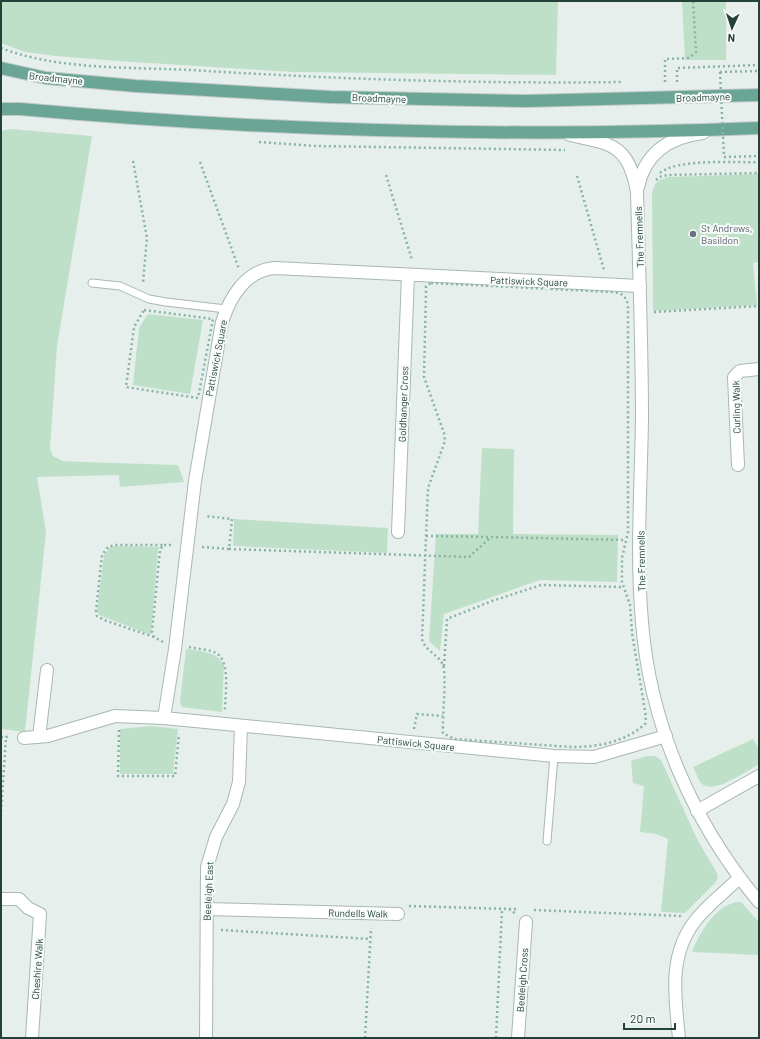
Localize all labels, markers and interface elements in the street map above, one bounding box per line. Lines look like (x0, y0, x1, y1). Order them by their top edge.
north arrow (712, 8, 752, 48)
text: N (727, 32, 735, 45)
street label: Broadmayne (28, 69, 84, 87)
street label: Broadmayne (676, 90, 730, 104)
street label: Broadmayne (352, 91, 406, 105)
street label: The Fremnells (632, 206, 646, 268)
place label: St Andrews, Basildon (701, 222, 752, 246)
marker: St Andrews, Basildon (688, 229, 698, 239)
street label: Pattiswick Square (490, 274, 568, 288)
street label: Pattiswick Square (203, 319, 229, 397)
street label: Goldhanger Cross (396, 366, 410, 442)
street label: Curling Walk (730, 380, 742, 434)
street label: The Fremnells (634, 530, 648, 592)
street label: Pattiswick Square (377, 733, 455, 753)
street label: Beeleigh East (200, 861, 216, 921)
street label: Rundells Walk (328, 906, 388, 920)
street label: Cheshire Walk (29, 938, 45, 1000)
street label: Beeleigh Cross (514, 947, 530, 1013)
scale bar (624, 1005, 675, 1031)
text: 20 m (630, 1011, 656, 1025)

